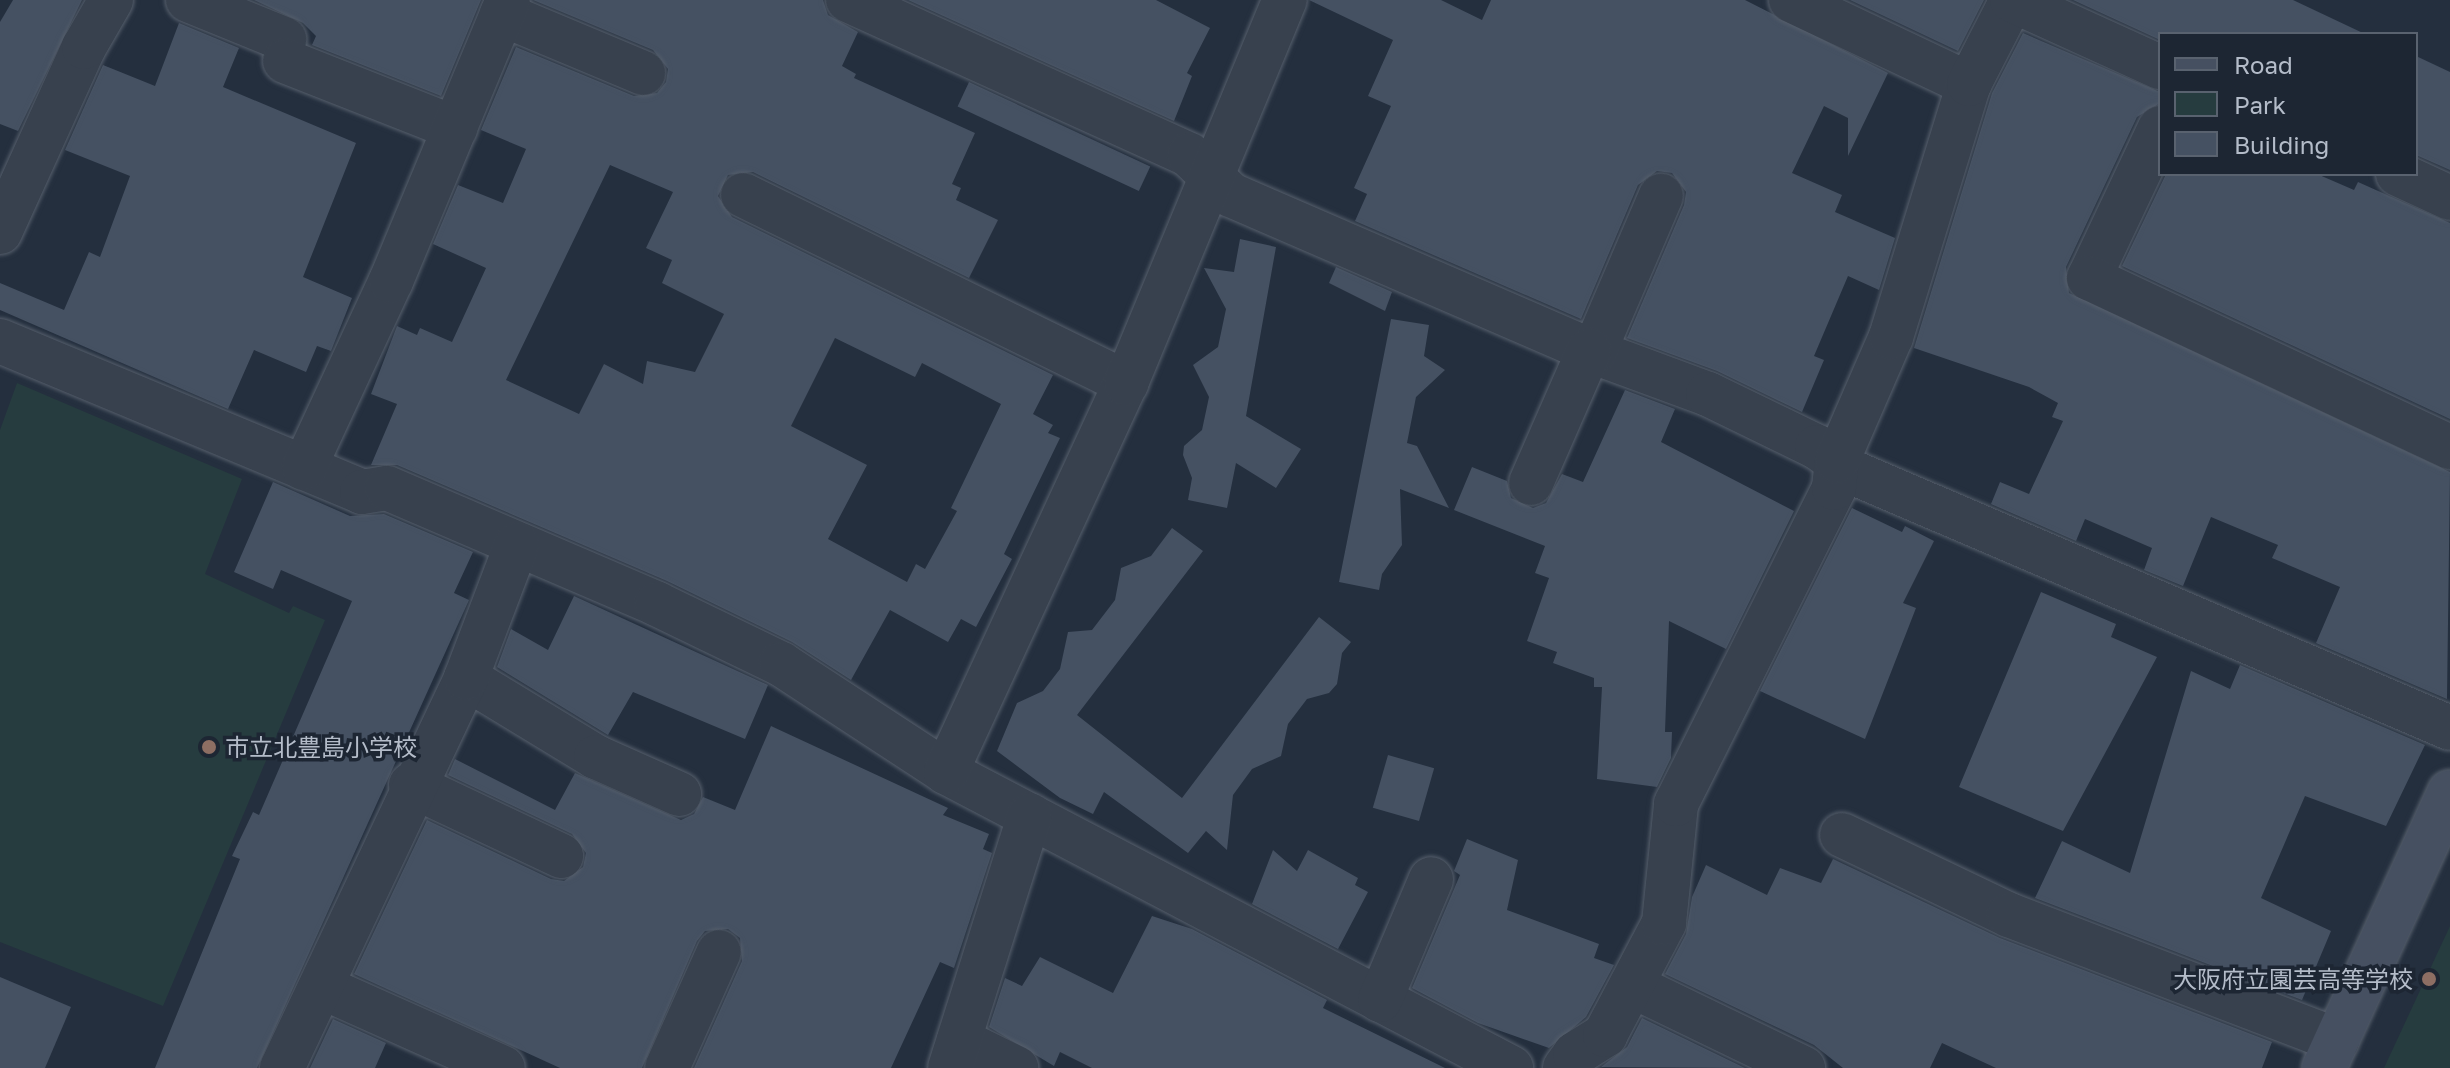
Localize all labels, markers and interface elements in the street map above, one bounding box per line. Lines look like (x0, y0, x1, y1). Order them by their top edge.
legend (2158, 32, 2418, 176)
text: Road (2234, 50, 2293, 79)
text: Park (2234, 90, 2286, 119)
text: Building (2234, 130, 2329, 159)
place label: 市立北豊島小学校 (225, 733, 417, 761)
marker: 市立北豊島小学校 (200, 738, 218, 756)
place label: 大阪府立園芸高等学校 (2173, 965, 2413, 993)
marker: 大阪府立園芸高等学校 (2420, 970, 2438, 988)

